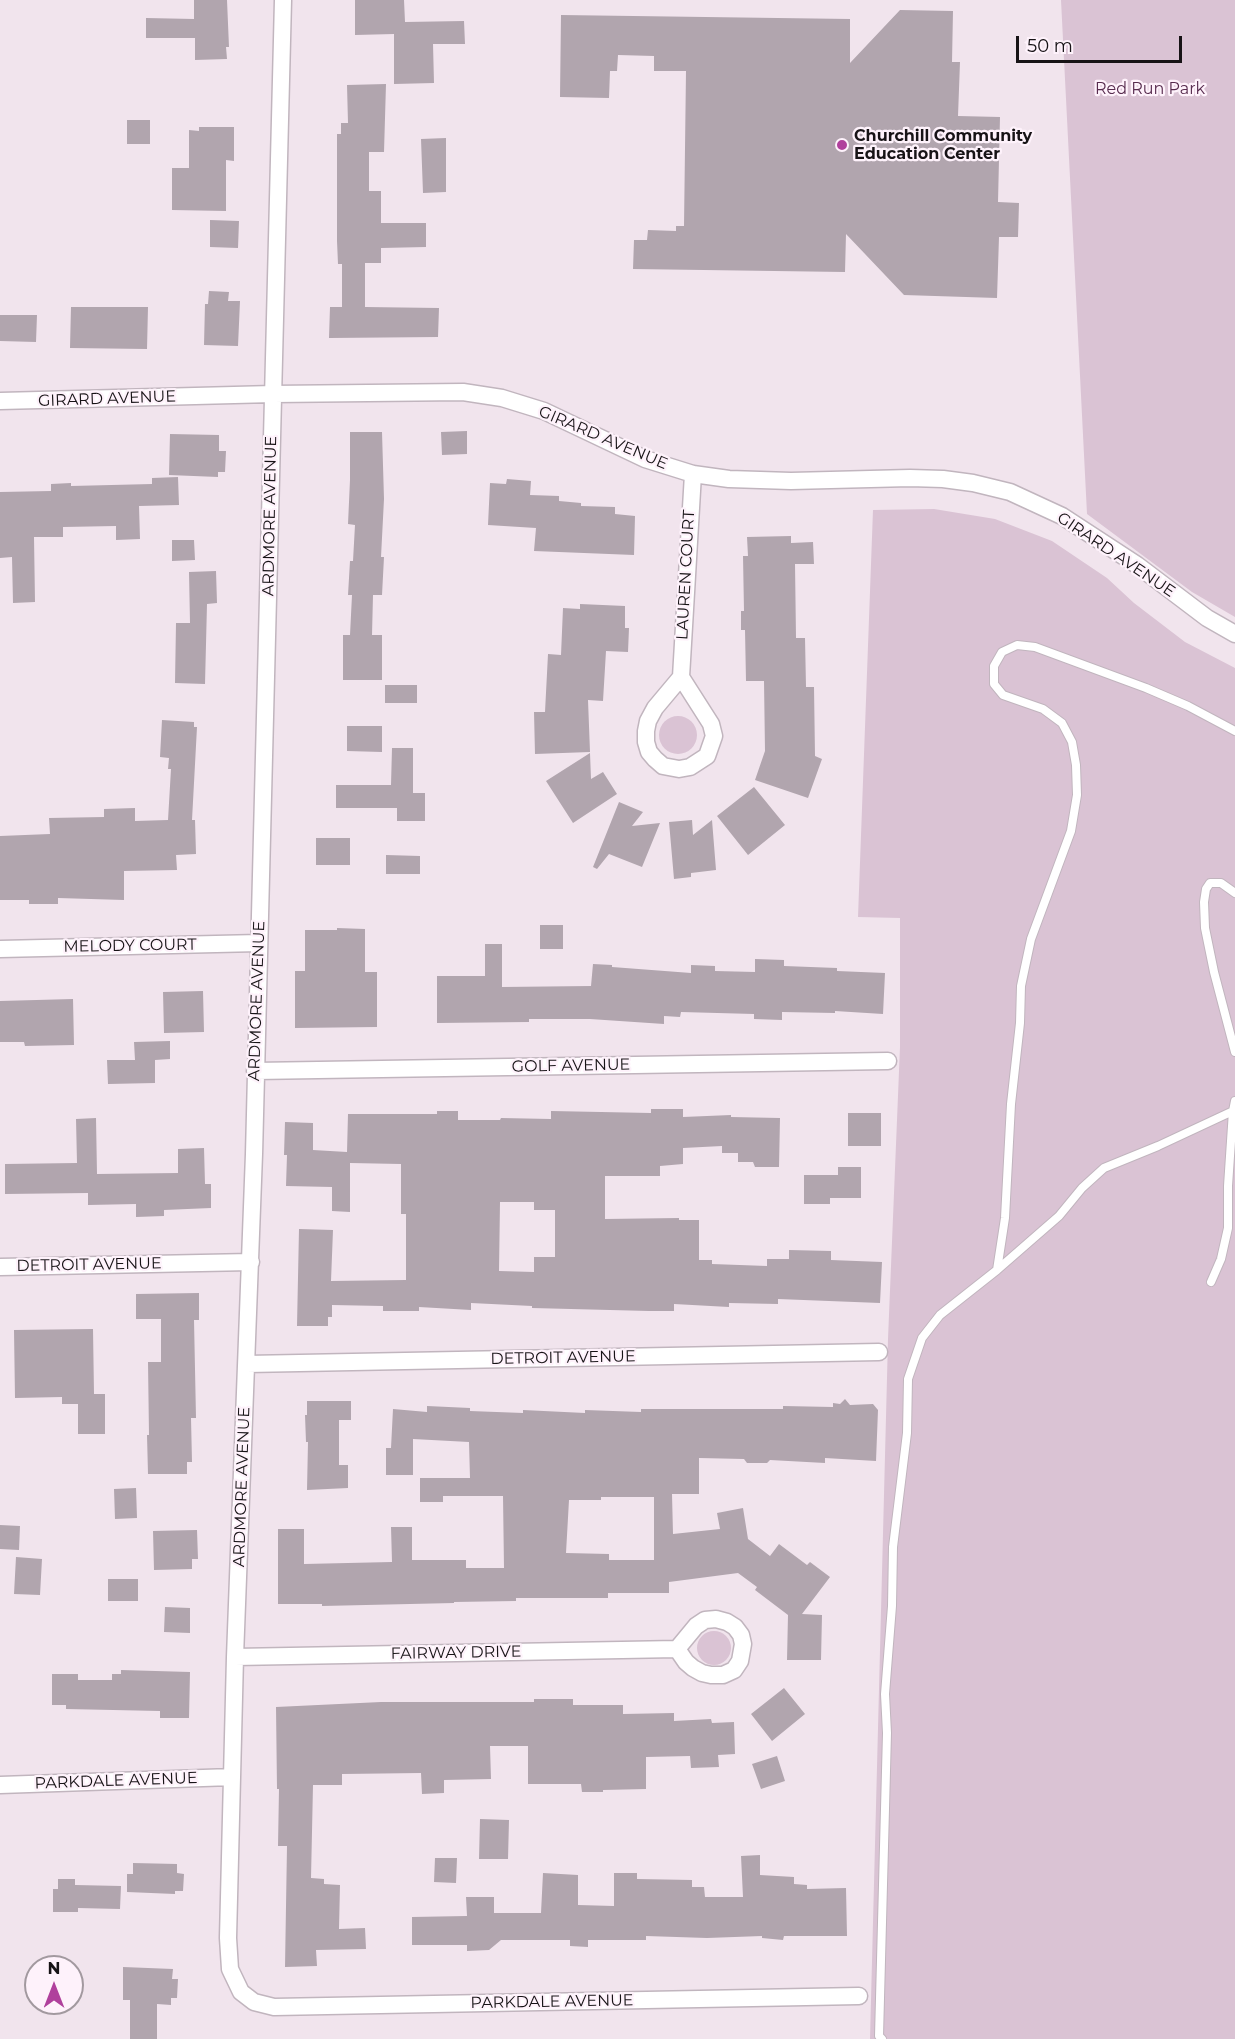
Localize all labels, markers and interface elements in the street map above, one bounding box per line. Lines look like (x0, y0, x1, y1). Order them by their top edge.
scale bar (1019, 24, 1186, 62)
text: 50 m (1027, 35, 1073, 57)
park label: Red Run Park (1095, 79, 1205, 99)
place label: Churchill Community Education Center (854, 126, 1032, 164)
marker: Churchill Community Education Center (835, 138, 849, 152)
street label: GIRARD AVENUE (38, 387, 176, 411)
street label: GIRARD AVENUE (536, 402, 670, 474)
street label: ARDMORE AVENUE (259, 436, 281, 596)
street label: GIRARD AVENUE (1053, 508, 1179, 602)
street label: LAUREN COURT (673, 509, 699, 641)
street label: ARDMORE AVENUE (245, 921, 269, 1081)
street label: MELODY COURT (63, 935, 197, 957)
street label: GOLF AVENUE (512, 1055, 630, 1077)
street label: DETROIT AVENUE (16, 1254, 162, 1276)
street label: DETROIT AVENUE (490, 1347, 636, 1369)
street label: ARDMORE AVENUE (230, 1407, 254, 1567)
street label: FAIRWAY DRIVE (390, 1642, 522, 1664)
street label: PARKDALE AVENUE (34, 1769, 198, 1793)
north arrow (24, 1955, 84, 2015)
text: N (48, 1959, 60, 1978)
street label: PARKDALE AVENUE (470, 1991, 634, 2013)

